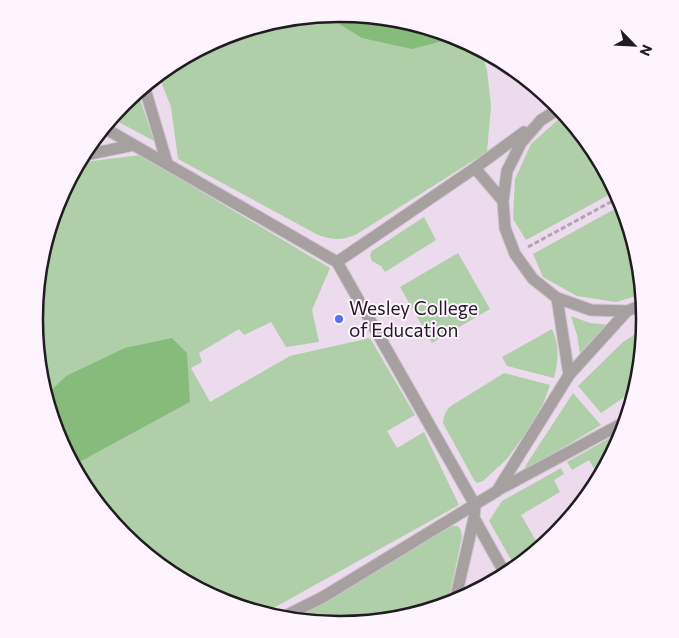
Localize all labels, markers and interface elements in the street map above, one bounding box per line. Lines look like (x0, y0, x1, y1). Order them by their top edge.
north arrow (609, 20, 659, 70)
text: N (636, 42, 656, 59)
place label: Wesley College of Education (349, 296, 478, 341)
marker: Wesley College of Education (333, 313, 345, 325)

